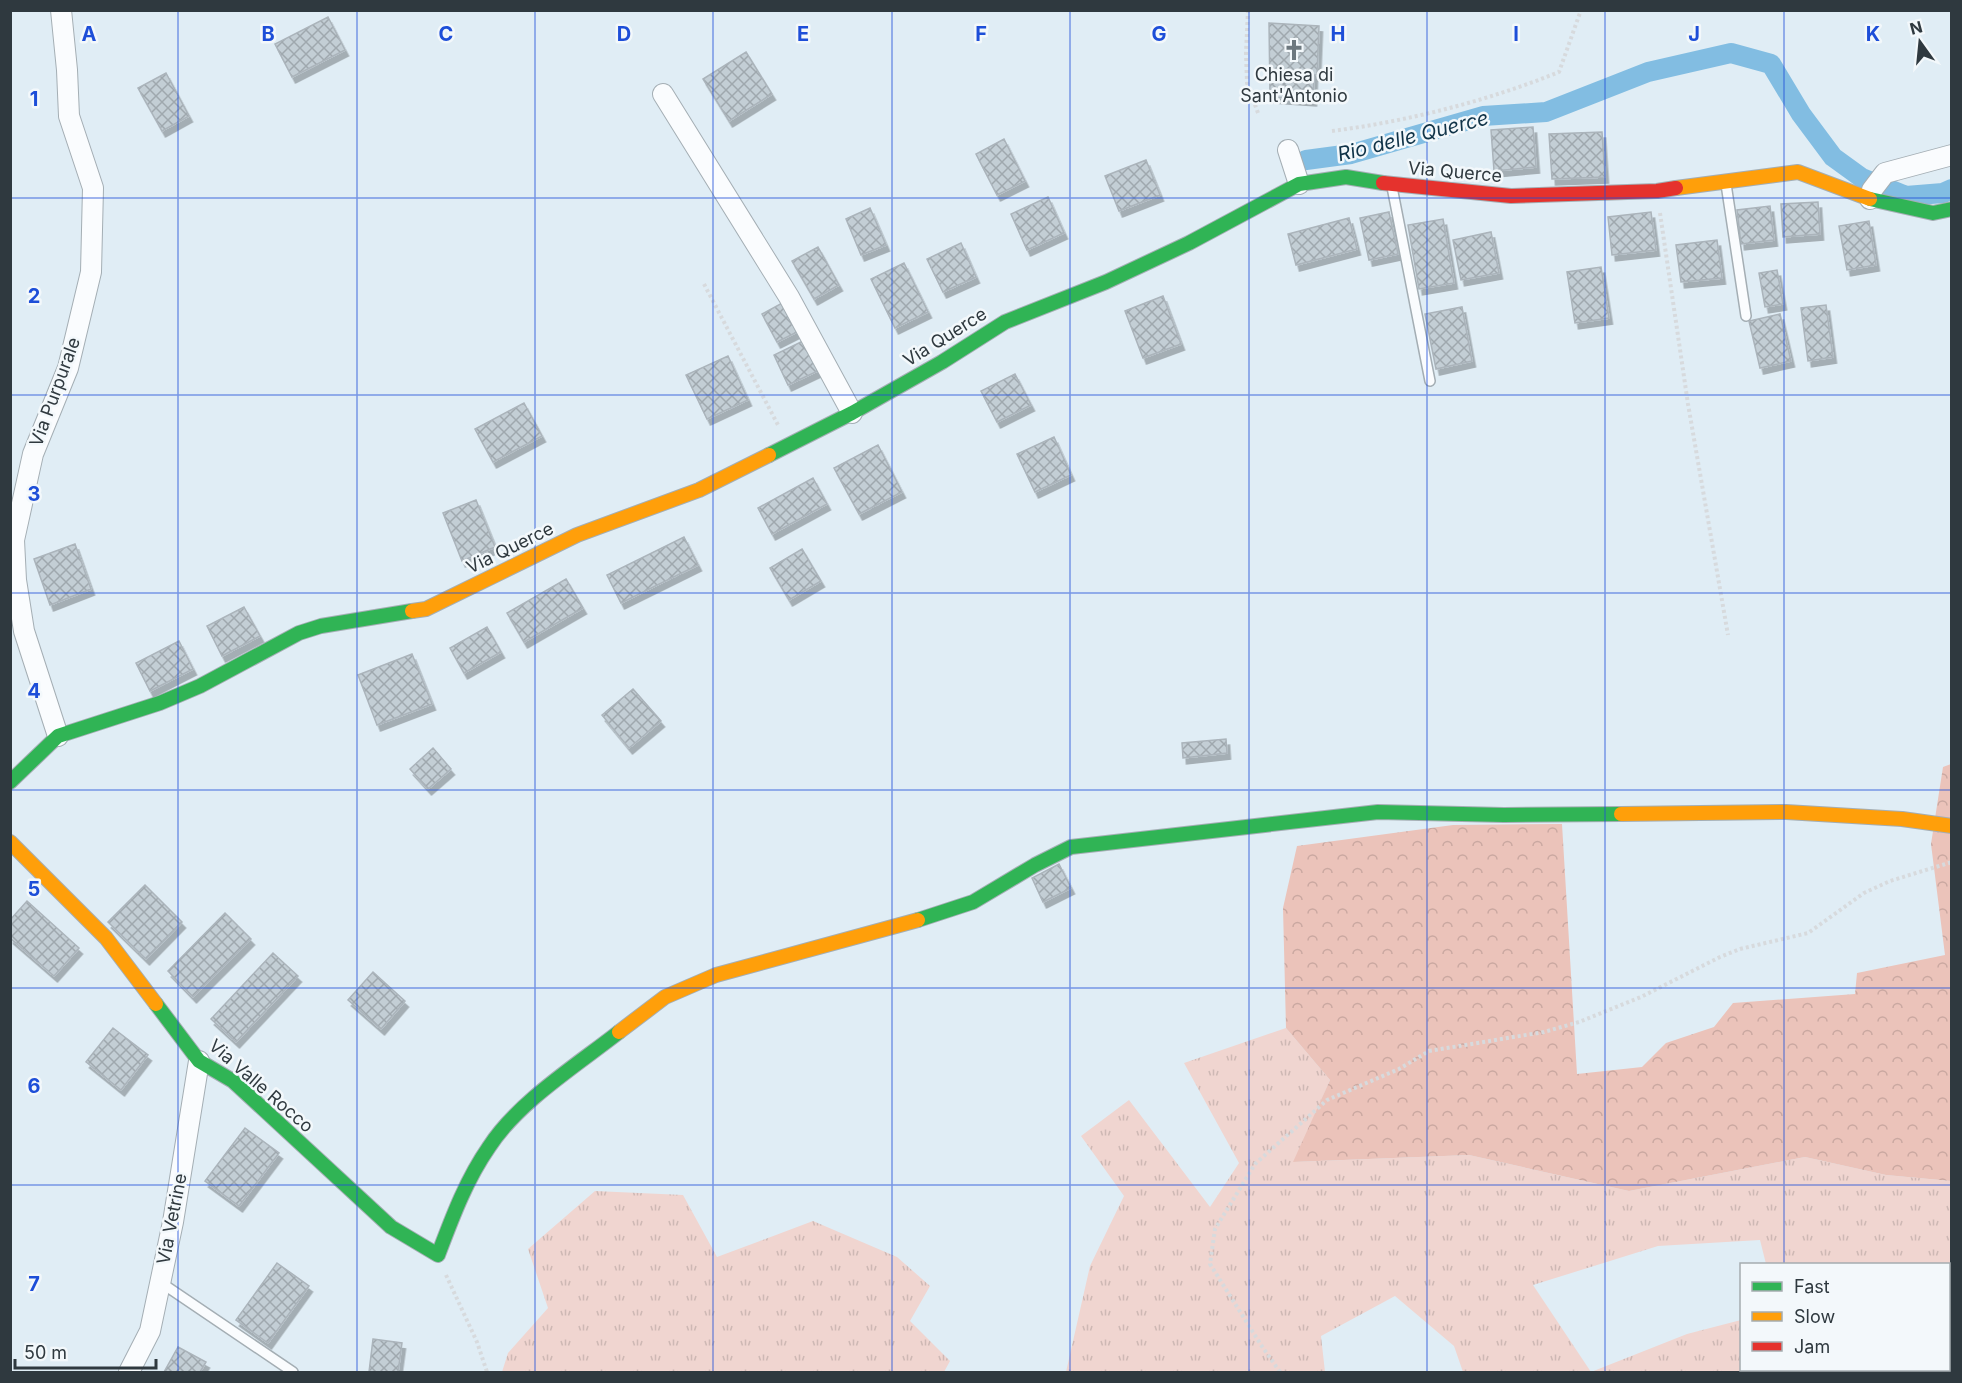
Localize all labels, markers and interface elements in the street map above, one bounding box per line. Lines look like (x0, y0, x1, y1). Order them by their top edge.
north arrow (1890, 12, 1950, 72)
text: N (1908, 16, 1925, 39)
text: A (82, 22, 97, 46)
text: B (261, 22, 275, 46)
text: C (439, 22, 453, 46)
text: D (617, 22, 631, 46)
text: E (797, 22, 809, 46)
text: F (975, 22, 987, 46)
text: G (1151, 22, 1167, 46)
text: H (1331, 22, 1345, 46)
text: I (1513, 22, 1519, 46)
text: J (1688, 22, 1700, 46)
text: K (1866, 22, 1880, 46)
church icon: Chiesa di Sant'Antonio (1282, 38, 1306, 62)
place label: Chiesa di Sant'Antonio (1240, 64, 1348, 106)
text: 1 (30, 87, 38, 111)
water label: Rio delle Querce (1335, 106, 1491, 166)
street label: Via Querce (1407, 157, 1503, 186)
text: 2 (28, 284, 40, 308)
street label: Via Querce (899, 303, 990, 370)
street label: Via Purpurale (25, 334, 84, 449)
text: 3 (28, 482, 40, 506)
street label: Via Querce (463, 517, 557, 578)
text: 4 (27, 679, 41, 703)
text: 5 (28, 877, 40, 901)
street label: Via Valle Rocco (205, 1035, 318, 1137)
text: 6 (28, 1074, 41, 1098)
street label: Via Vetrine (152, 1172, 191, 1266)
legend (1740, 1263, 1950, 1371)
text: 7 (28, 1272, 40, 1296)
text: Fast (1794, 1276, 1830, 1297)
text: Slow (1794, 1306, 1835, 1327)
scale bar (15, 1332, 156, 1370)
text: Jam (1794, 1336, 1830, 1357)
text: 50 m (24, 1342, 67, 1363)

